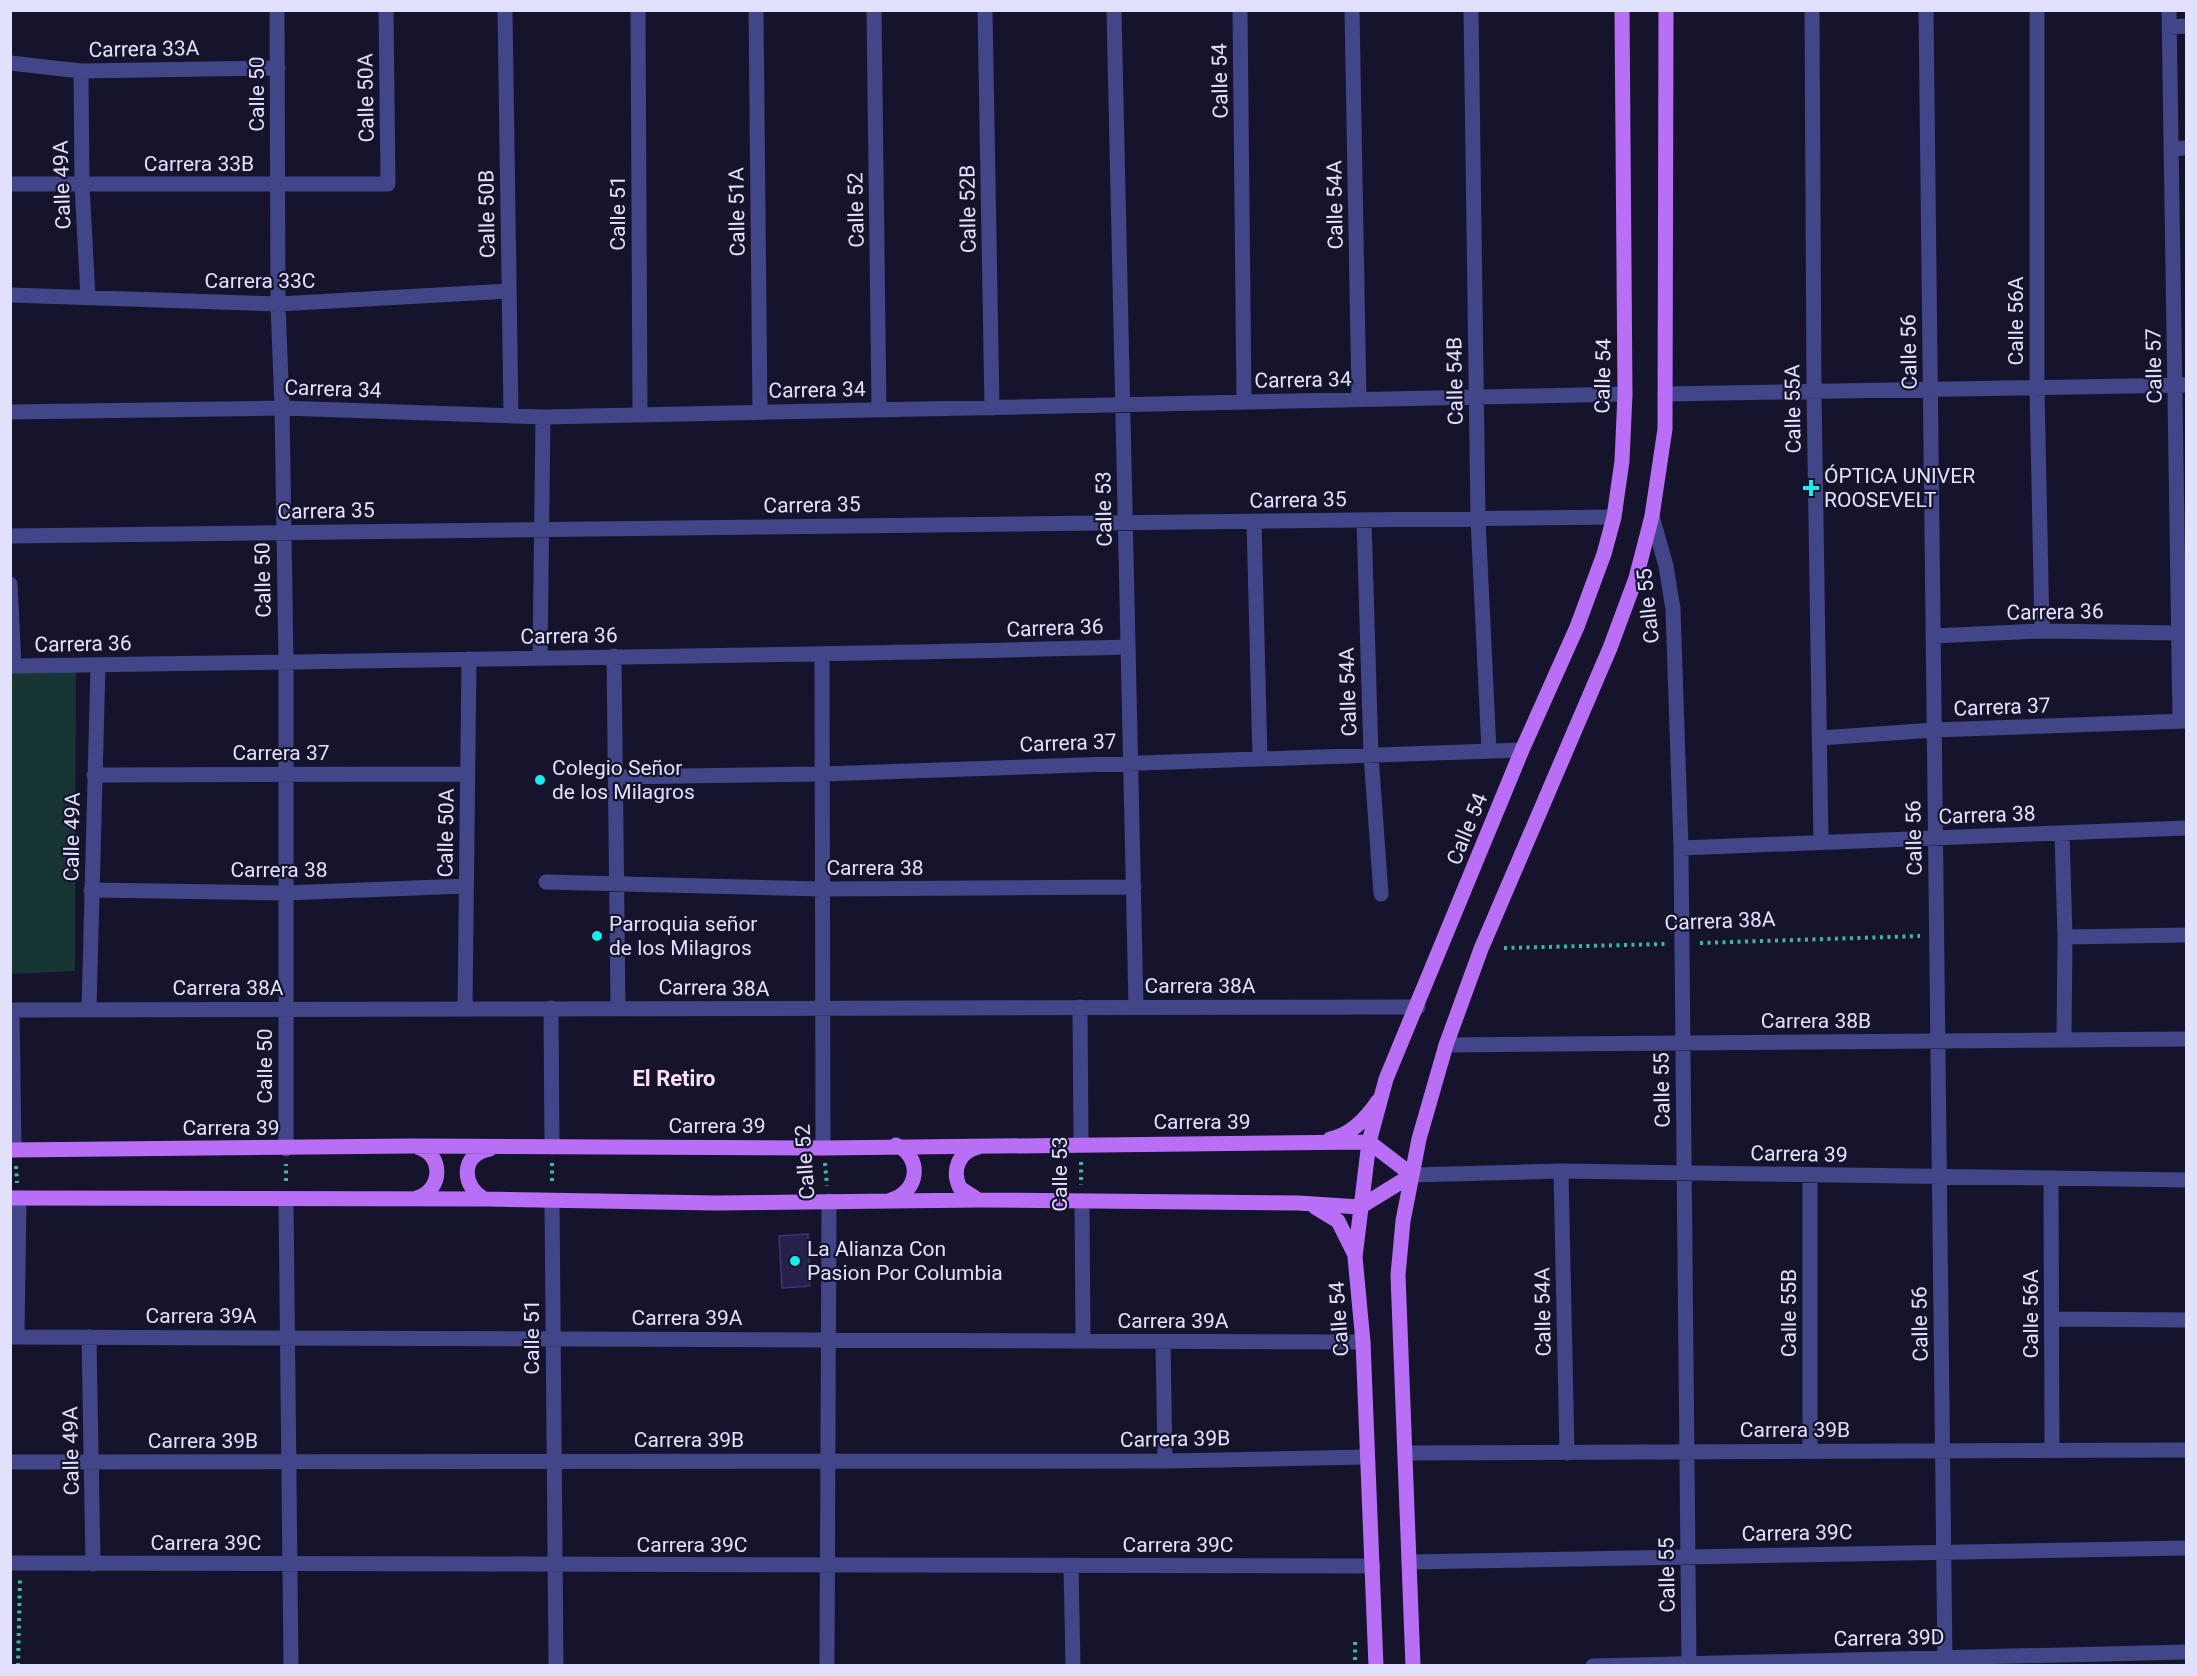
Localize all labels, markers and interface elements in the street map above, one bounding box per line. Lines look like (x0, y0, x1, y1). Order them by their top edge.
street label: Carrera 33A (88, 36, 200, 62)
street label: Calle 54 (1207, 43, 1233, 119)
street label: Calle 50A (353, 53, 379, 143)
street label: Calle 50 (245, 56, 269, 132)
street label: Calle 49A (48, 140, 76, 230)
street label: Carrera 33B (144, 152, 254, 176)
street label: Calle 54A (1322, 160, 1348, 250)
street label: Calle 52B (955, 165, 981, 253)
street label: Calle 51A (724, 167, 750, 257)
street label: Calle 50B (474, 170, 500, 258)
street label: Calle 52 (843, 172, 869, 248)
street label: Calle 51 (606, 175, 630, 251)
street label: Carrera 33C (205, 269, 315, 293)
street label: Calle 56A (2004, 276, 2028, 365)
street label: Calle 56 (1896, 314, 1922, 390)
street label: Calle 57 (2141, 328, 2167, 404)
street label: Calle 54B (1442, 337, 1468, 425)
street label: Calle 54 (1590, 338, 1616, 414)
street label: Calle 55A (1780, 364, 1806, 454)
street label: Carrera 34 (1254, 367, 1352, 393)
street label: Carrera 34 (284, 375, 382, 403)
street label: Carrera 34 (768, 377, 866, 403)
place label: ÓPTICA UNIVER ROOSEVELT (1824, 464, 1975, 512)
street label: Calle 53 (1091, 471, 1117, 547)
marker: ÓPTICA UNIVER ROOSEVELT (1802, 479, 1820, 497)
street label: Carrera 35 (1249, 487, 1347, 513)
street label: Carrera 35 (763, 492, 861, 518)
street label: Carrera 35 (277, 498, 375, 524)
street label: Calle 50 (250, 542, 276, 618)
street label: Calle 55 (1632, 567, 1664, 645)
street label: Carrera 36 (2006, 599, 2104, 625)
street label: Carrera 36 (1006, 614, 1104, 642)
street label: Carrera 36 (520, 623, 618, 649)
street label: Carrera 36 (34, 631, 132, 657)
street label: Calle 54A (1334, 647, 1362, 737)
street label: Carrera 37 (1953, 693, 2051, 721)
street label: Carrera 37 (1019, 729, 1117, 757)
street label: Carrera 37 (232, 741, 330, 765)
place label: Colegio Señor de los Milagros (552, 756, 695, 804)
marker: Colegio Señor de los Milagros (533, 773, 547, 787)
street label: Calle 50A (433, 788, 459, 878)
street label: Calle 54 (1442, 789, 1492, 868)
street label: Calle 49A (59, 792, 85, 882)
street label: Calle 56 (1901, 800, 1927, 876)
street label: Carrera 38 (1938, 801, 2036, 829)
street label: Carrera 38 (826, 856, 924, 880)
street label: Carrera 38 (230, 858, 328, 882)
street label: Carrera 38A (1664, 907, 1776, 935)
place label: Parroquia señor de los Milagros (609, 912, 757, 960)
marker: Parroquia señor de los Milagros (590, 929, 604, 943)
street label: Carrera 38A (1145, 974, 1256, 998)
street label: Carrera 38A (658, 975, 770, 1001)
street label: Carrera 38A (173, 976, 284, 1000)
street label: Carrera 38B (1761, 1009, 1871, 1033)
street label: Calle 50 (253, 1028, 277, 1104)
street label: Calle 55 (1649, 1052, 1675, 1128)
district label: El Retiro (632, 1066, 716, 1091)
street label: Carrera 39 (1153, 1110, 1251, 1134)
street label: Carrera 39 (668, 1114, 766, 1138)
street label: Carrera 39 (182, 1116, 280, 1140)
street label: Calle 52 (790, 1123, 820, 1200)
street label: Calle 53 (1048, 1136, 1072, 1212)
street label: Carrera 39 (1750, 1141, 1848, 1167)
place label: La Alianza Con Pasion Por Columbia (807, 1237, 1003, 1285)
marker: La Alianza Con Pasion Por Columbia (788, 1254, 802, 1268)
street label: Calle 54A (1530, 1267, 1556, 1357)
street label: Calle 55B (1777, 1269, 1801, 1357)
street label: Calle 56A (2019, 1269, 2043, 1358)
street label: Calle 54 (1324, 1280, 1354, 1357)
street label: Calle 56 (1907, 1286, 1933, 1362)
street label: Calle 51 (520, 1299, 544, 1375)
street label: Carrera 39A (146, 1304, 257, 1328)
street label: Carrera 39A (632, 1306, 743, 1330)
street label: Carrera 39A (1118, 1309, 1229, 1333)
street label: Calle 49A (58, 1406, 84, 1496)
street label: Carrera 39B (1740, 1418, 1850, 1442)
street label: Carrera 39B (1120, 1426, 1230, 1452)
street label: Carrera 39B (634, 1428, 744, 1452)
street label: Carrera 39B (148, 1429, 258, 1453)
street label: Carrera 39C (1741, 1520, 1853, 1546)
street label: Carrera 39C (151, 1531, 261, 1555)
street label: Carrera 39C (637, 1533, 747, 1557)
street label: Carrera 39C (1123, 1533, 1233, 1557)
street label: Calle 55 (1654, 1537, 1680, 1613)
street label: Carrera 39D (1833, 1625, 1945, 1651)

